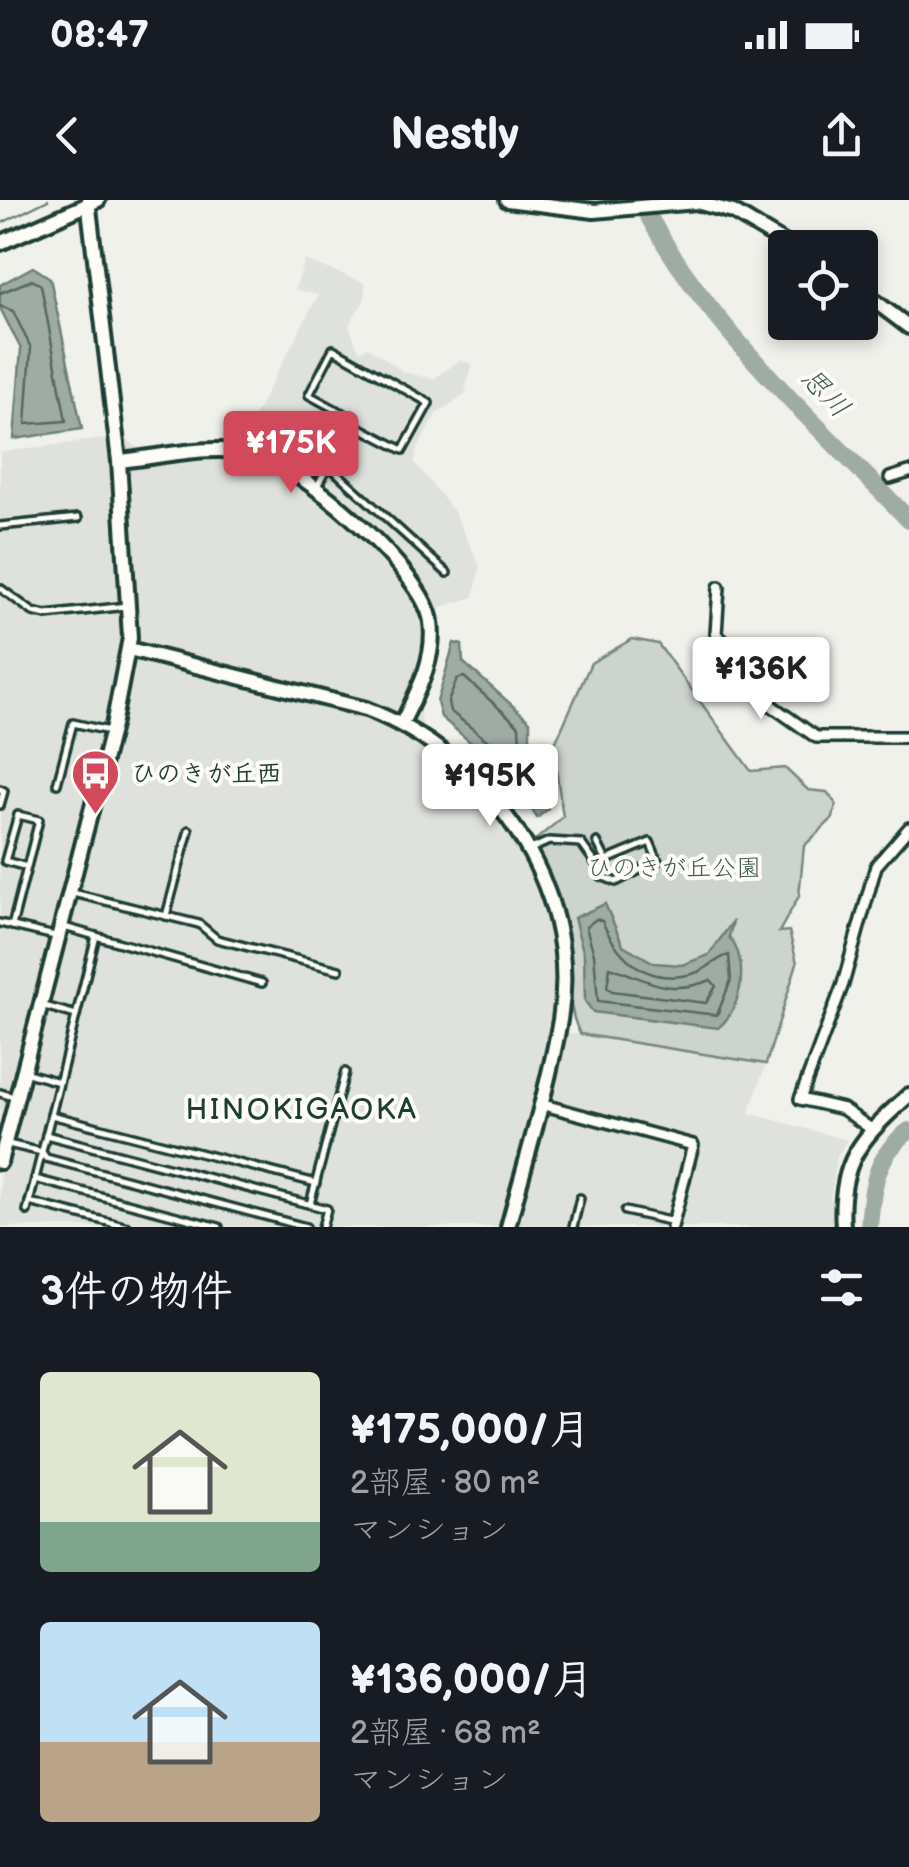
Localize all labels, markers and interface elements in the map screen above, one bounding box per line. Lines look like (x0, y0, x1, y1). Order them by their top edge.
text: 08:47 (50, 13, 149, 58)
icon: back (40, 108, 95, 163)
text: Nestly (390, 108, 519, 163)
icon: share (814, 108, 869, 163)
map controls (768, 230, 878, 340)
button: locate (768, 230, 878, 340)
water label: 思川 (794, 361, 856, 425)
pin: ¥175K (221, 411, 361, 496)
text: ¥175K (245, 424, 337, 463)
pin: ¥136K (691, 637, 831, 722)
text: ¥136K (715, 650, 808, 689)
pin: ¥195K (420, 744, 560, 829)
bus stop icon: ひのきが丘西 (70, 748, 122, 816)
text: ¥195K (444, 757, 536, 796)
place label: ひのきが丘西 (131, 759, 282, 790)
park label: ひのきが丘公園 (587, 853, 761, 884)
district label: HINOKIGAOKA (186, 1092, 418, 1128)
icon: filters (814, 1260, 869, 1315)
text: 3件の物件 (40, 1267, 233, 1318)
text: ¥175,000/月 (350, 1405, 591, 1456)
icon: home (120, 1412, 240, 1532)
text: 2部屋 · 80 m² (350, 1464, 540, 1503)
text: マンション (350, 1511, 509, 1550)
text: ¥136,000/月 (350, 1655, 593, 1706)
icon: home (120, 1662, 240, 1782)
text: 2部屋 · 68 m² (350, 1714, 541, 1753)
text: マンション (350, 1761, 509, 1800)

